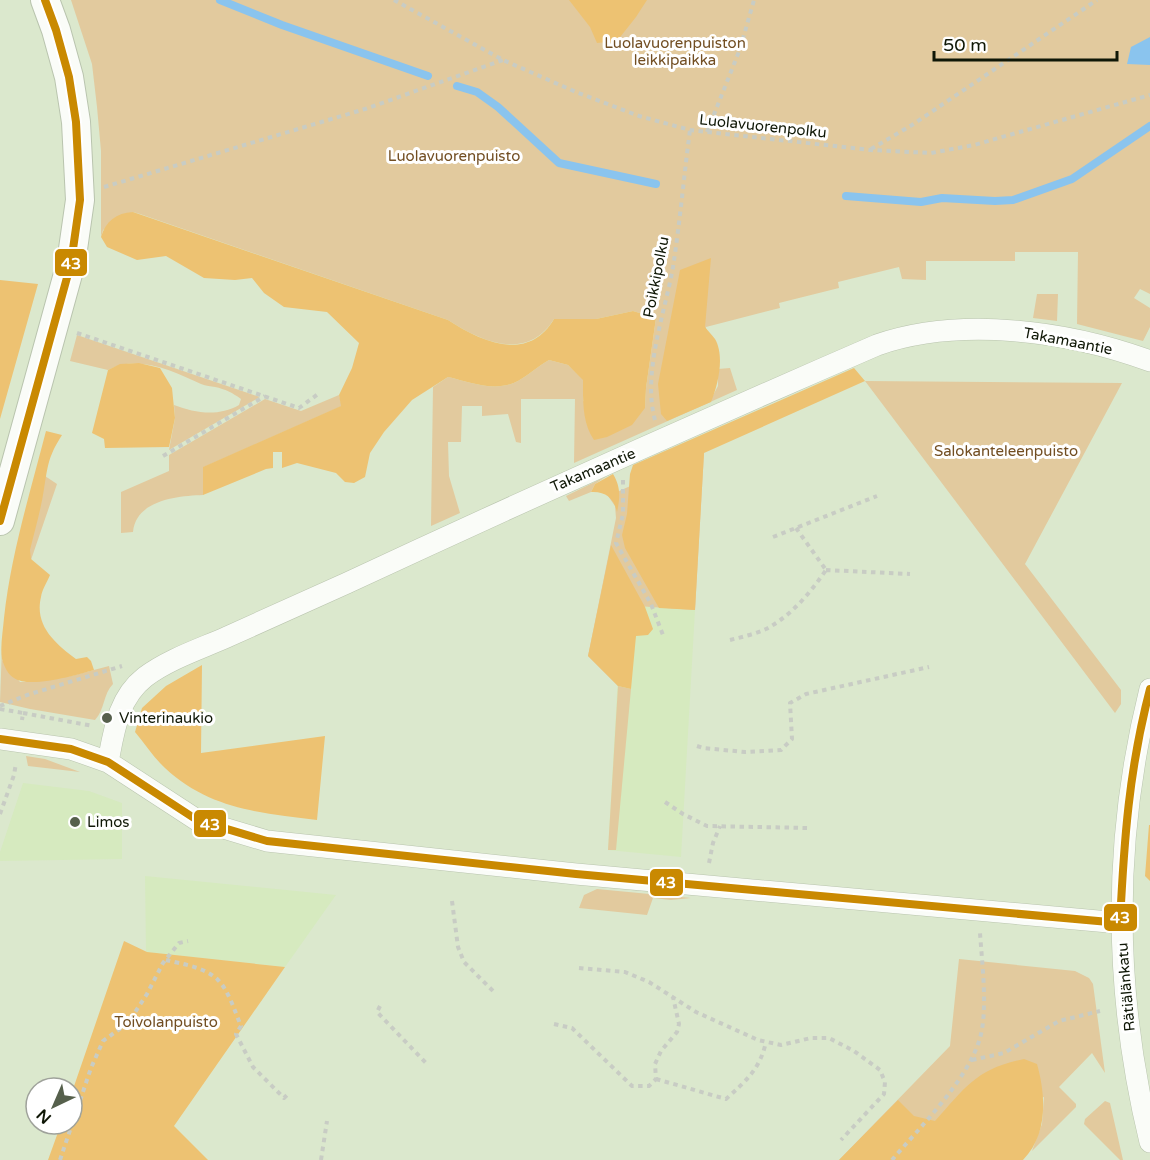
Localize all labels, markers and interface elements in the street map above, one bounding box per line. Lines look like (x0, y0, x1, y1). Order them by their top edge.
scale bar (934, 24, 1117, 62)
park label: Luolavuorenpuiston leikkipaikka (604, 34, 746, 69)
text: 50 m (943, 34, 987, 56)
street label: Luolavuorenpolku (698, 110, 828, 142)
park label: Luolavuorenpuisto (388, 147, 520, 165)
street label: Poikkipolku (639, 235, 673, 319)
line badge: 43 (54, 248, 88, 277)
text: 43 (61, 254, 81, 274)
street label: Takamaantie (1022, 324, 1114, 358)
park label: Salokanteleenpuisto (934, 442, 1078, 460)
street label: Takamaantie (548, 444, 638, 496)
place label: Vinterinaukio (119, 709, 213, 727)
marker: Vinterinaukio (100, 711, 114, 725)
line badge: 43 (193, 809, 227, 838)
place label: Limos (87, 813, 129, 831)
marker: Limos (68, 815, 82, 829)
text: 43 (200, 815, 220, 835)
line badge: 43 (649, 868, 684, 897)
text: 43 (656, 873, 676, 893)
line badge: 43 (1103, 903, 1138, 932)
text: 43 (1110, 908, 1130, 928)
street label: Rätiälänkatu (1113, 942, 1139, 1032)
park label: Toivolanpuisto (114, 1013, 218, 1031)
north arrow (24, 1076, 84, 1136)
text: N (33, 1104, 56, 1128)

